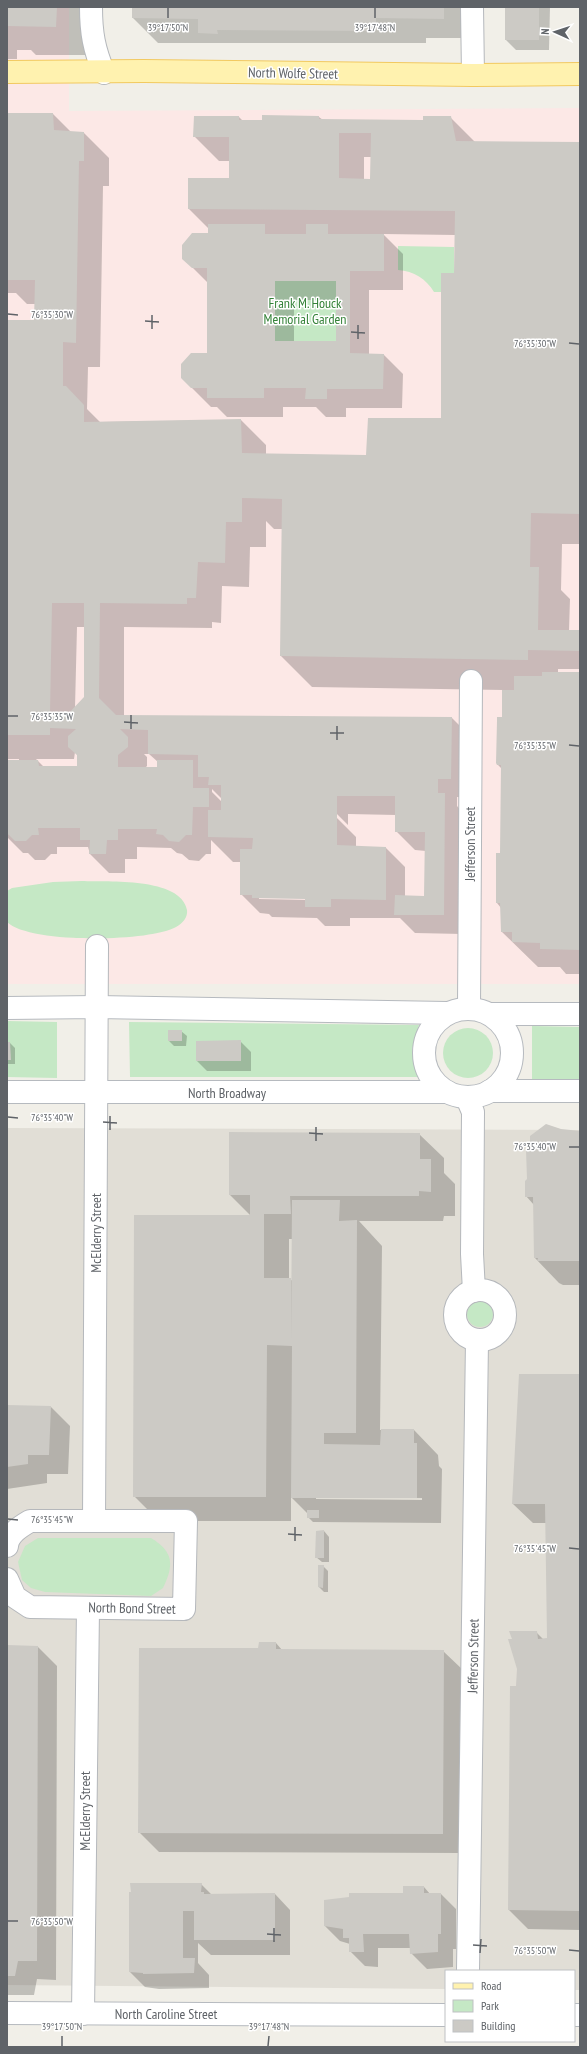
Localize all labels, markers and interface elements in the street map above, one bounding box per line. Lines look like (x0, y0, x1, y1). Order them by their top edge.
north arrow (535, 12, 575, 52)
text: 39°17'50"N (148, 21, 188, 34)
text: 39°17'48"N (355, 21, 395, 34)
text: N (538, 28, 552, 35)
street label: North Wolfe Street (248, 63, 338, 83)
park label: Frank M. Houck Memorial Garden (264, 294, 346, 328)
text: 76°35'30"W (31, 308, 73, 321)
text: 76°35'30"W (514, 337, 556, 350)
text: 76°35'35"W (31, 710, 73, 723)
text: 76°35'35"W (514, 739, 556, 752)
street label: Jefferson Street (461, 806, 479, 882)
street label: North Broadway (188, 1084, 267, 1102)
text: 76°35'40"W (31, 1111, 73, 1124)
text: 76°35'40"W (514, 1140, 556, 1153)
street label: McElderry Street (87, 1193, 105, 1273)
text: 76°35'45"W (31, 1513, 73, 1526)
text: 76°35'45"W (514, 1542, 556, 1555)
street label: North Bond Street (88, 1598, 176, 1618)
street label: Jefferson Street (463, 1618, 483, 1695)
street label: McElderry Street (76, 1771, 94, 1851)
text: 76°35'50"W (31, 1915, 73, 1928)
text: 76°35'50"W (514, 1944, 556, 1957)
legend (445, 1970, 575, 2042)
text: Road (481, 1978, 501, 1993)
text: Park (481, 1998, 499, 2013)
street label: North Caroline Street (115, 2005, 217, 2023)
text: Building (481, 2018, 516, 2033)
text: 39°17'50"N (42, 2020, 82, 2033)
text: 39°17'48"N (249, 2020, 289, 2033)

